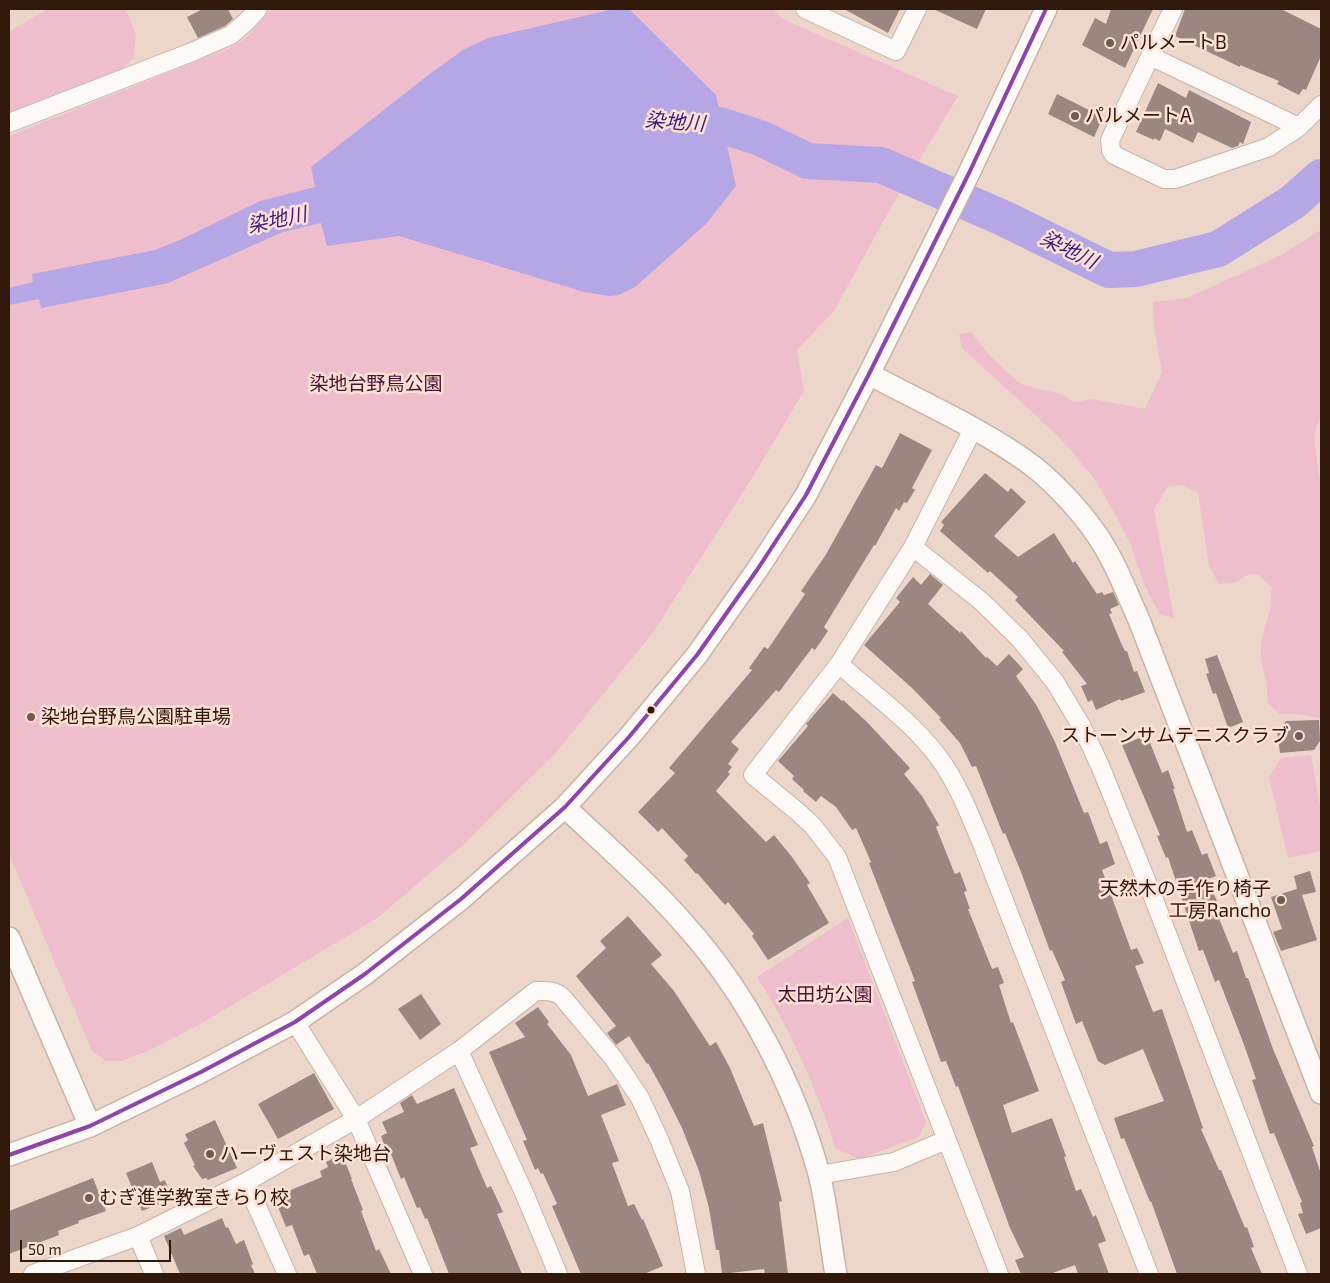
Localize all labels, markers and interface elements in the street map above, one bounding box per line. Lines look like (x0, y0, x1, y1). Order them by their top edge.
place label: パルメートB (1120, 32, 1227, 54)
marker: パルメートB (1104, 37, 1116, 49)
place label: パルメートA (1085, 105, 1192, 127)
water label: 染地川 (644, 108, 706, 136)
marker: パルメートA (1069, 110, 1081, 122)
water label: 染地川 (245, 202, 309, 238)
water label: 染地川 (1037, 226, 1101, 274)
park label: 染地台野鳥公園 (310, 373, 442, 395)
unlabelled marker (646, 705, 656, 715)
place label: 染地台野鳥公園駐車場 (41, 706, 231, 728)
marker: 染地台野鳥公園駐車場 (25, 711, 37, 723)
place label: ストーンサムテニスクラブ (1061, 725, 1289, 747)
marker: ストーンサムテニスクラブ (1293, 730, 1305, 742)
place label: 天然木の手作り椅子 工房Rancho (1100, 878, 1271, 922)
marker: 天然木の手作り椅子 工房Rancho (1275, 894, 1287, 906)
park label: 太田坊公園 (778, 984, 872, 1006)
place label: ハーヴェスト染地台 (220, 1143, 391, 1165)
marker: ハーヴェスト染地台 (204, 1148, 216, 1160)
place label: むぎ進学教室きらり校 (99, 1187, 289, 1209)
marker: むぎ進学教室きらり校 (83, 1192, 95, 1204)
scale bar (22, 1230, 174, 1262)
text: 50 m (28, 1240, 62, 1258)

